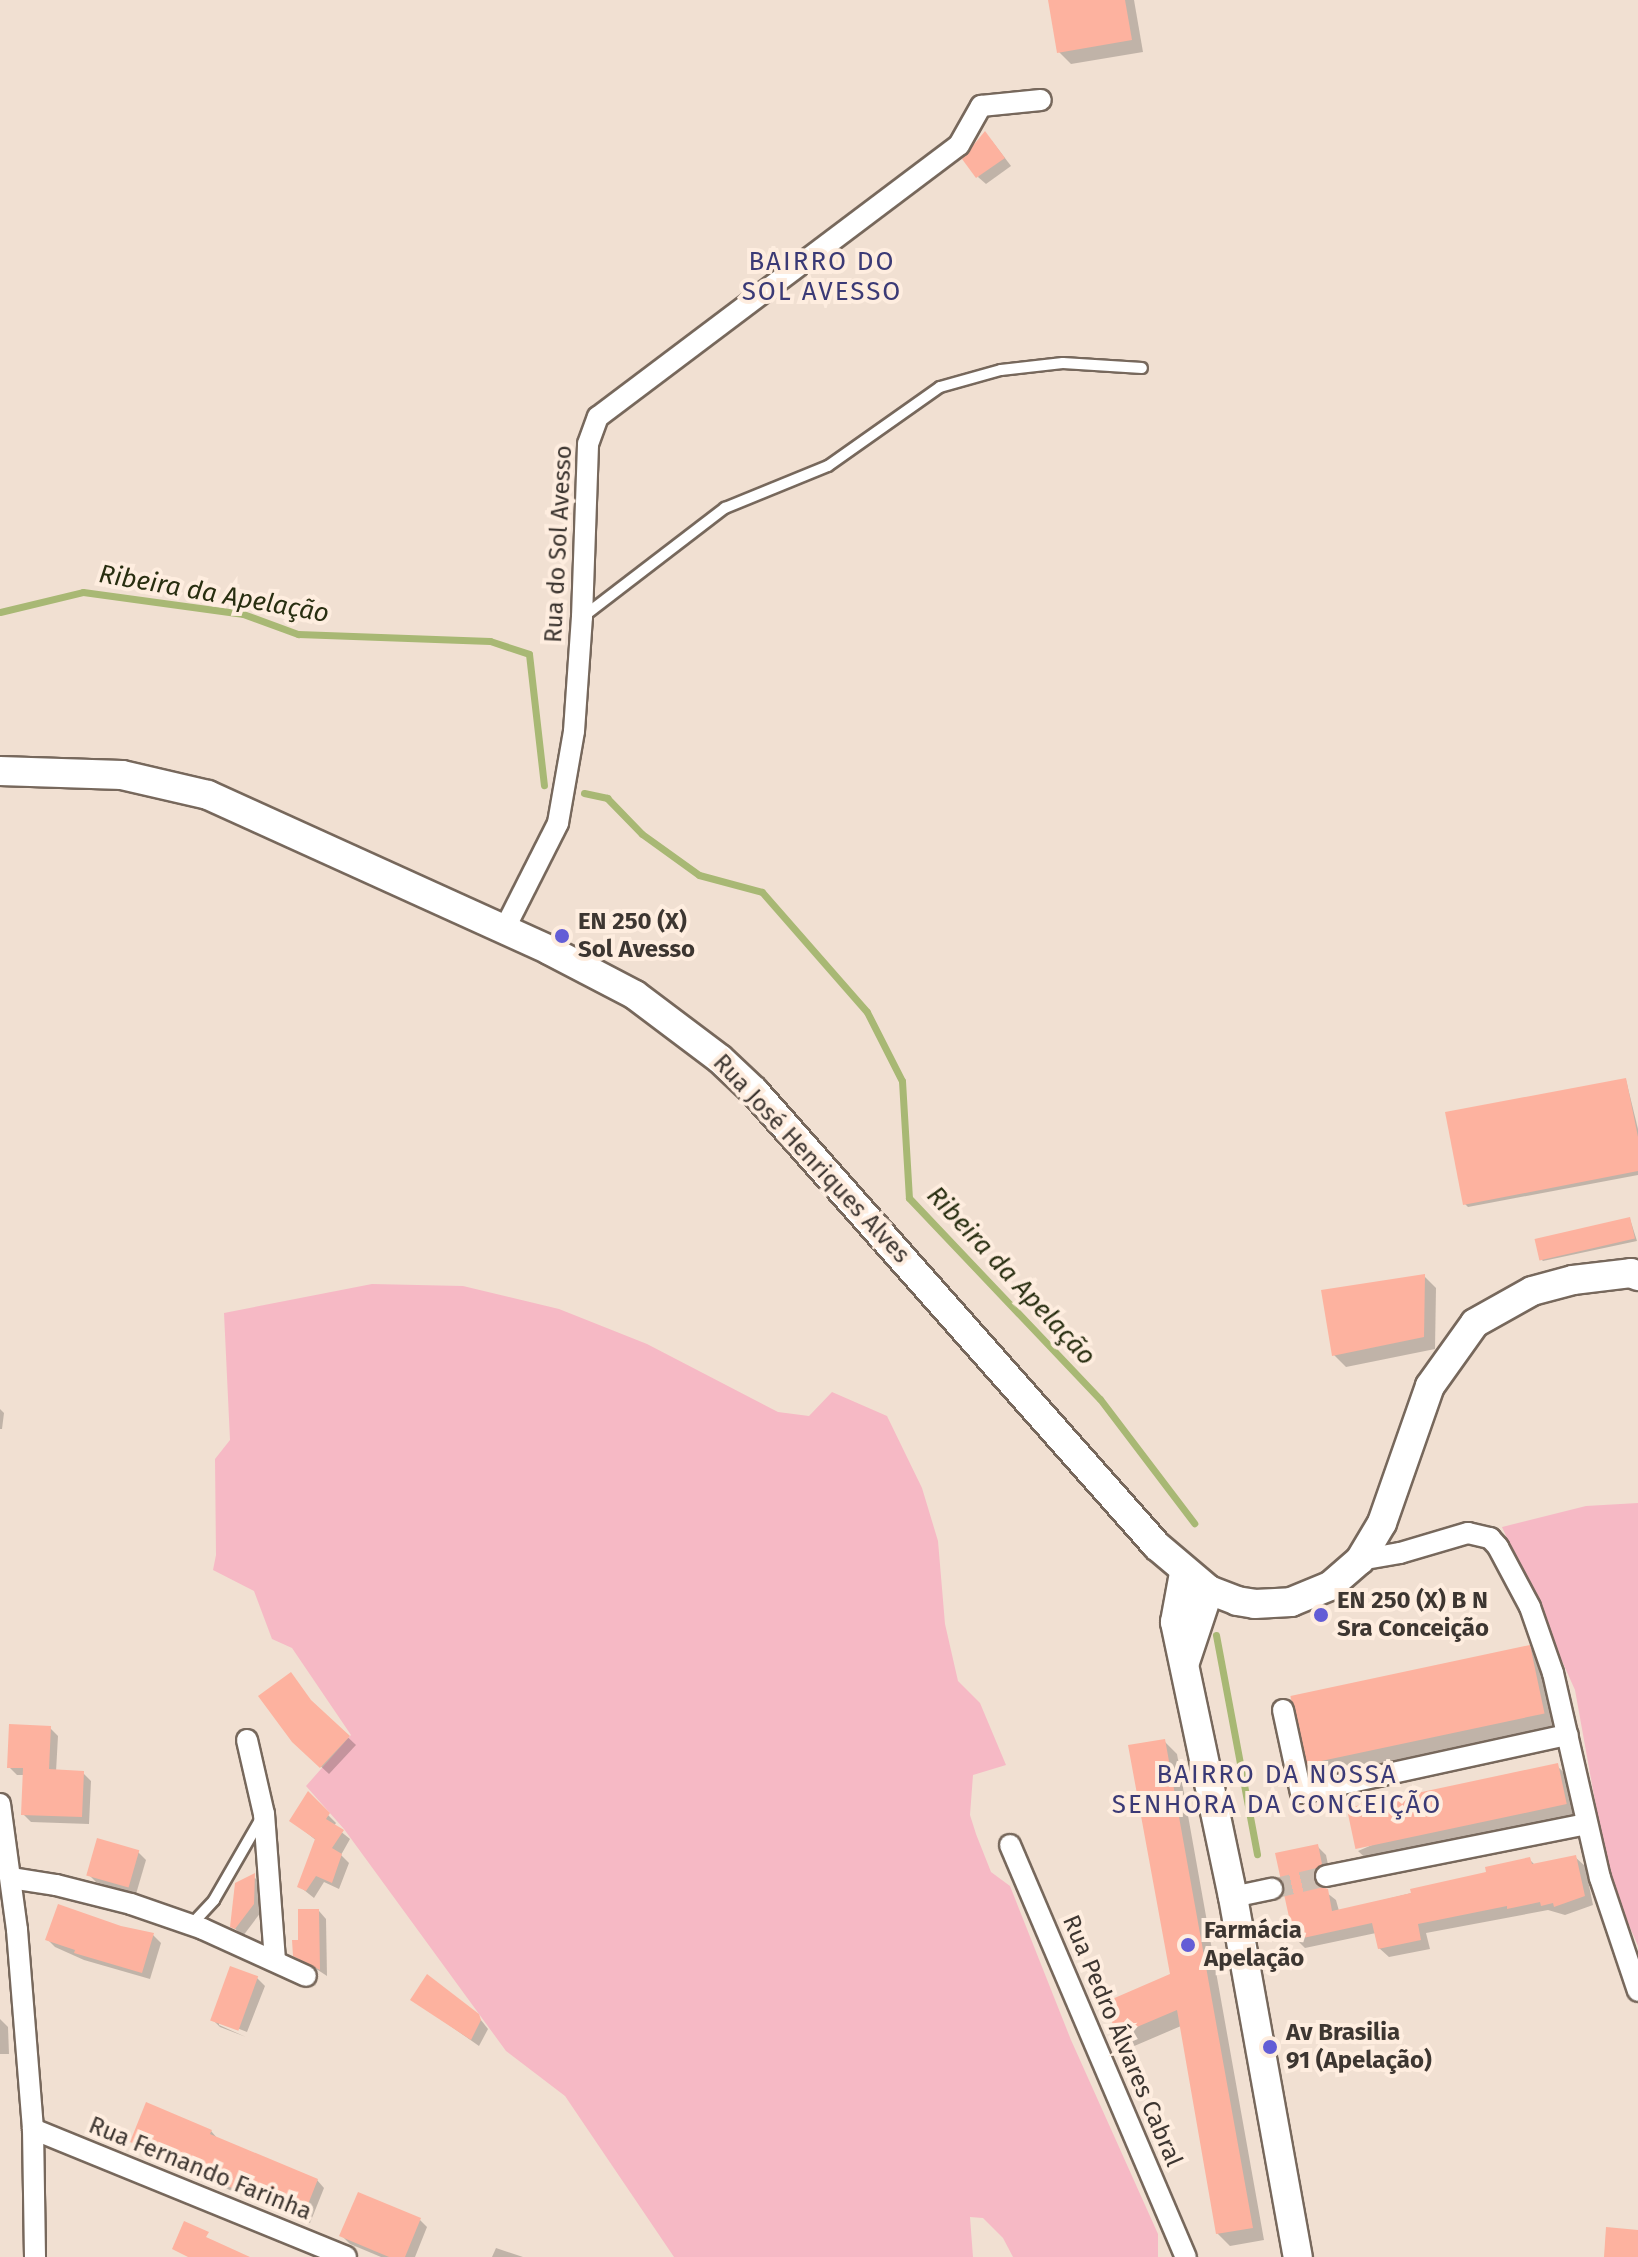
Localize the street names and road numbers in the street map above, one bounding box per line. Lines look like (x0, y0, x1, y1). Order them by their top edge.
street label: Rua do Sol Avesso (539, 444, 579, 644)
street label: Rua José Henriques Alves (707, 1049, 915, 1269)
street label: Rua Pedro Álvares Cabral (1056, 1911, 1188, 2171)
street label: Rua Fernando Farinha (84, 2111, 316, 2227)

